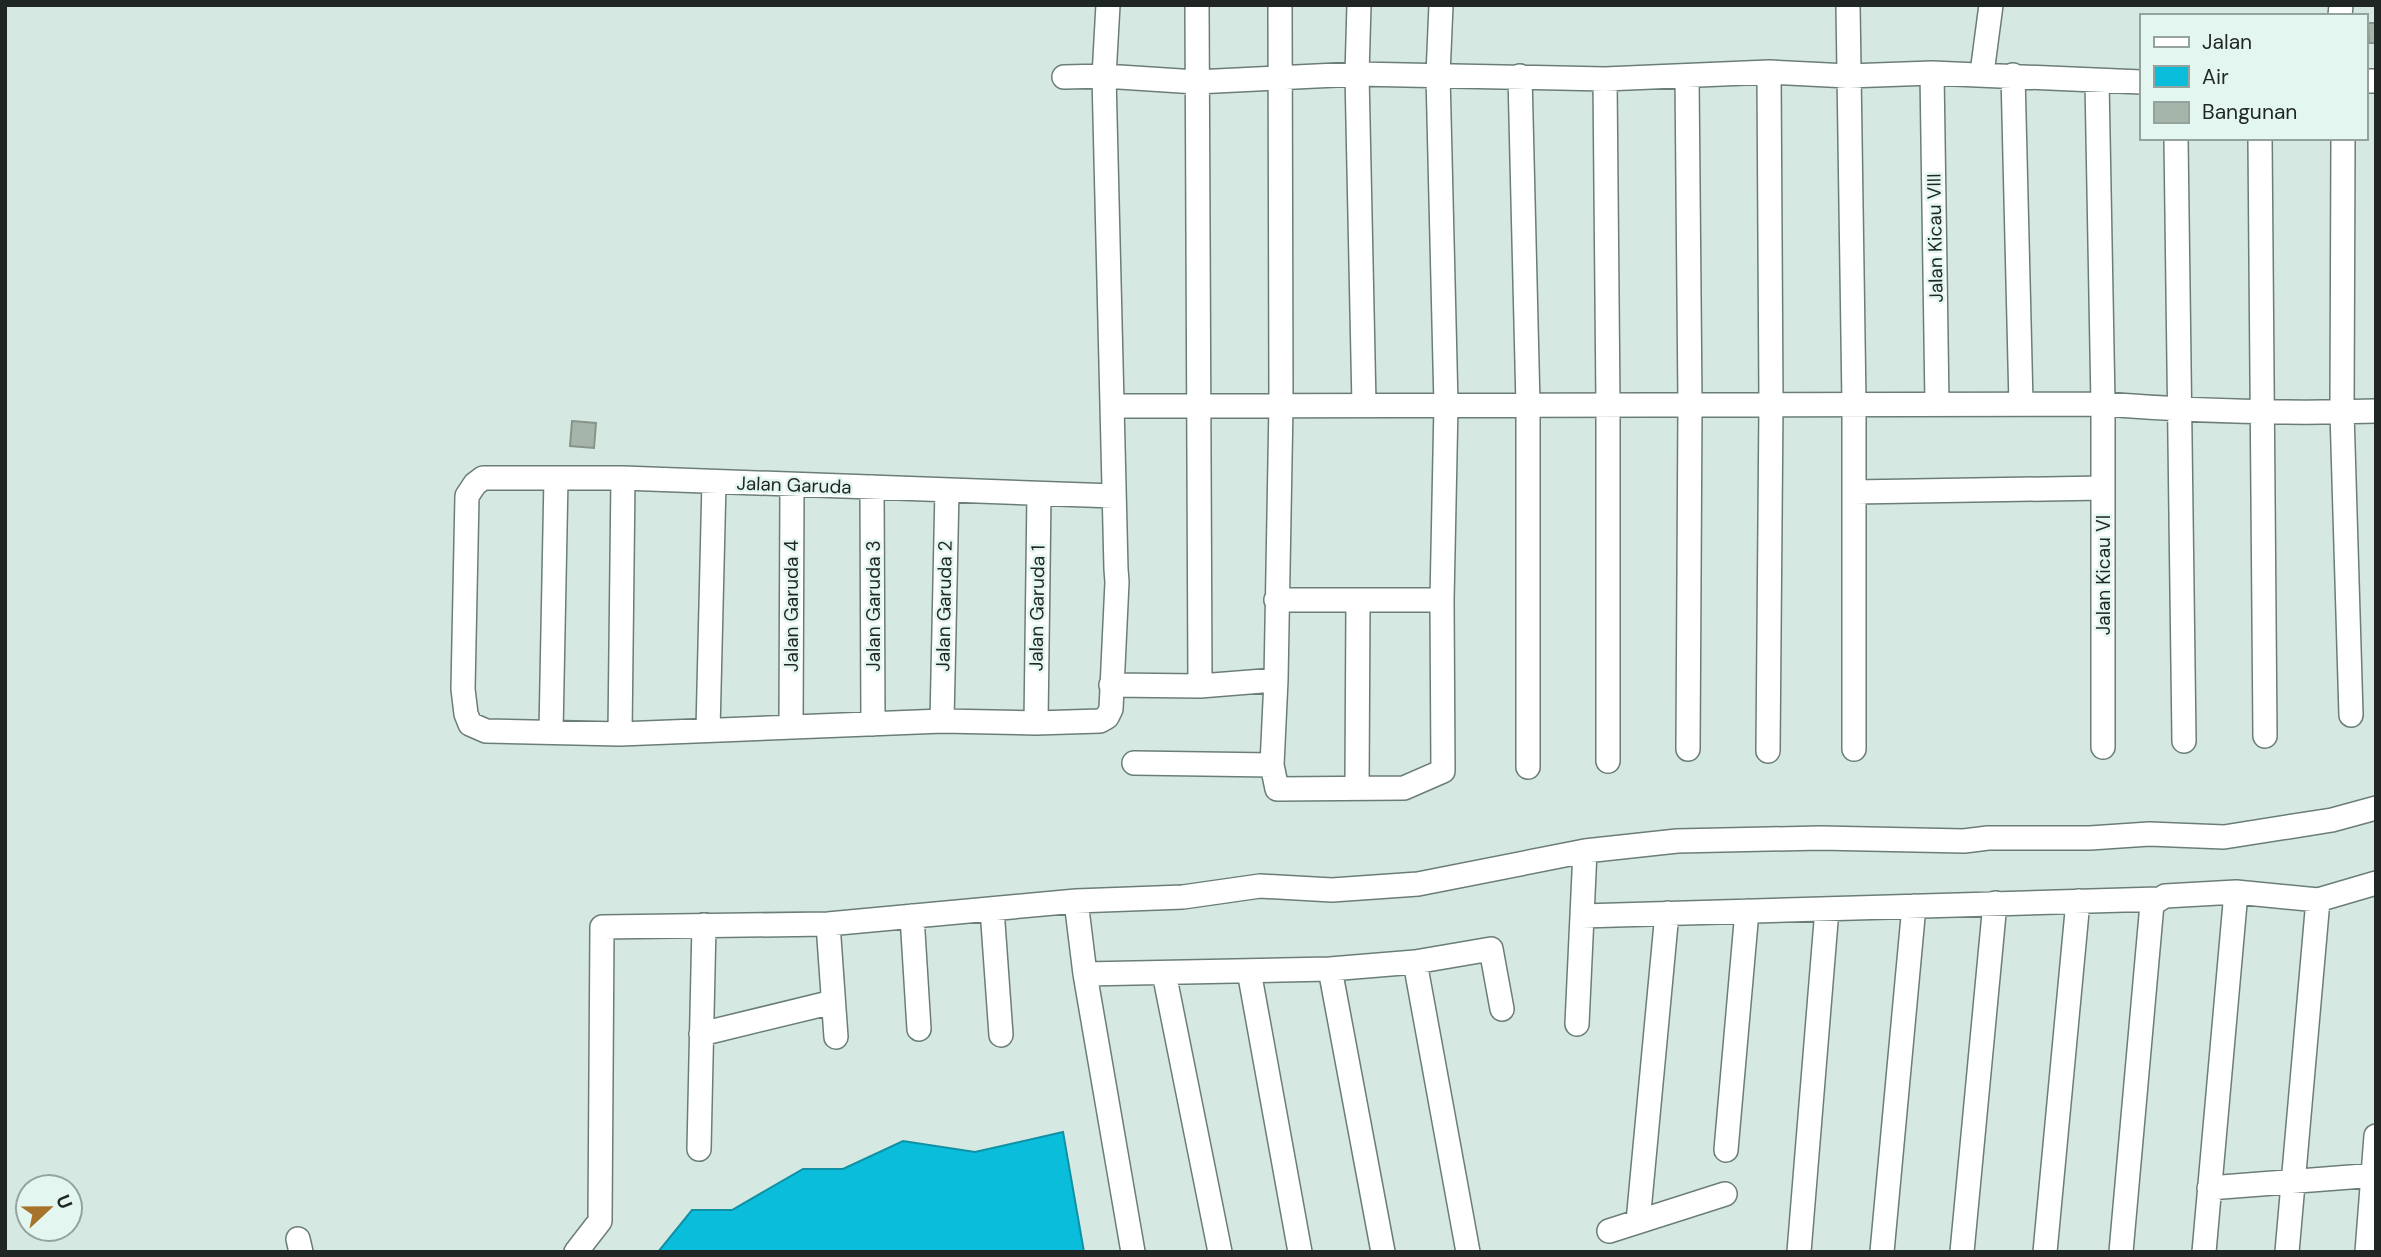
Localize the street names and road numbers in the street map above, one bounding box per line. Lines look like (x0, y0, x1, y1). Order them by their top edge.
street label: Jalan Kicau VIII (1921, 173, 1949, 303)
street label: Jalan Garuda (736, 470, 852, 500)
street label: Jalan Kicau VI (2091, 515, 2116, 635)
street label: Jalan Garuda 4 (779, 540, 804, 672)
street label: Jalan Garuda 3 (861, 540, 886, 672)
street label: Jalan Garuda 2 (930, 540, 958, 672)
street label: Jalan Garuda 1 (1023, 545, 1051, 671)

